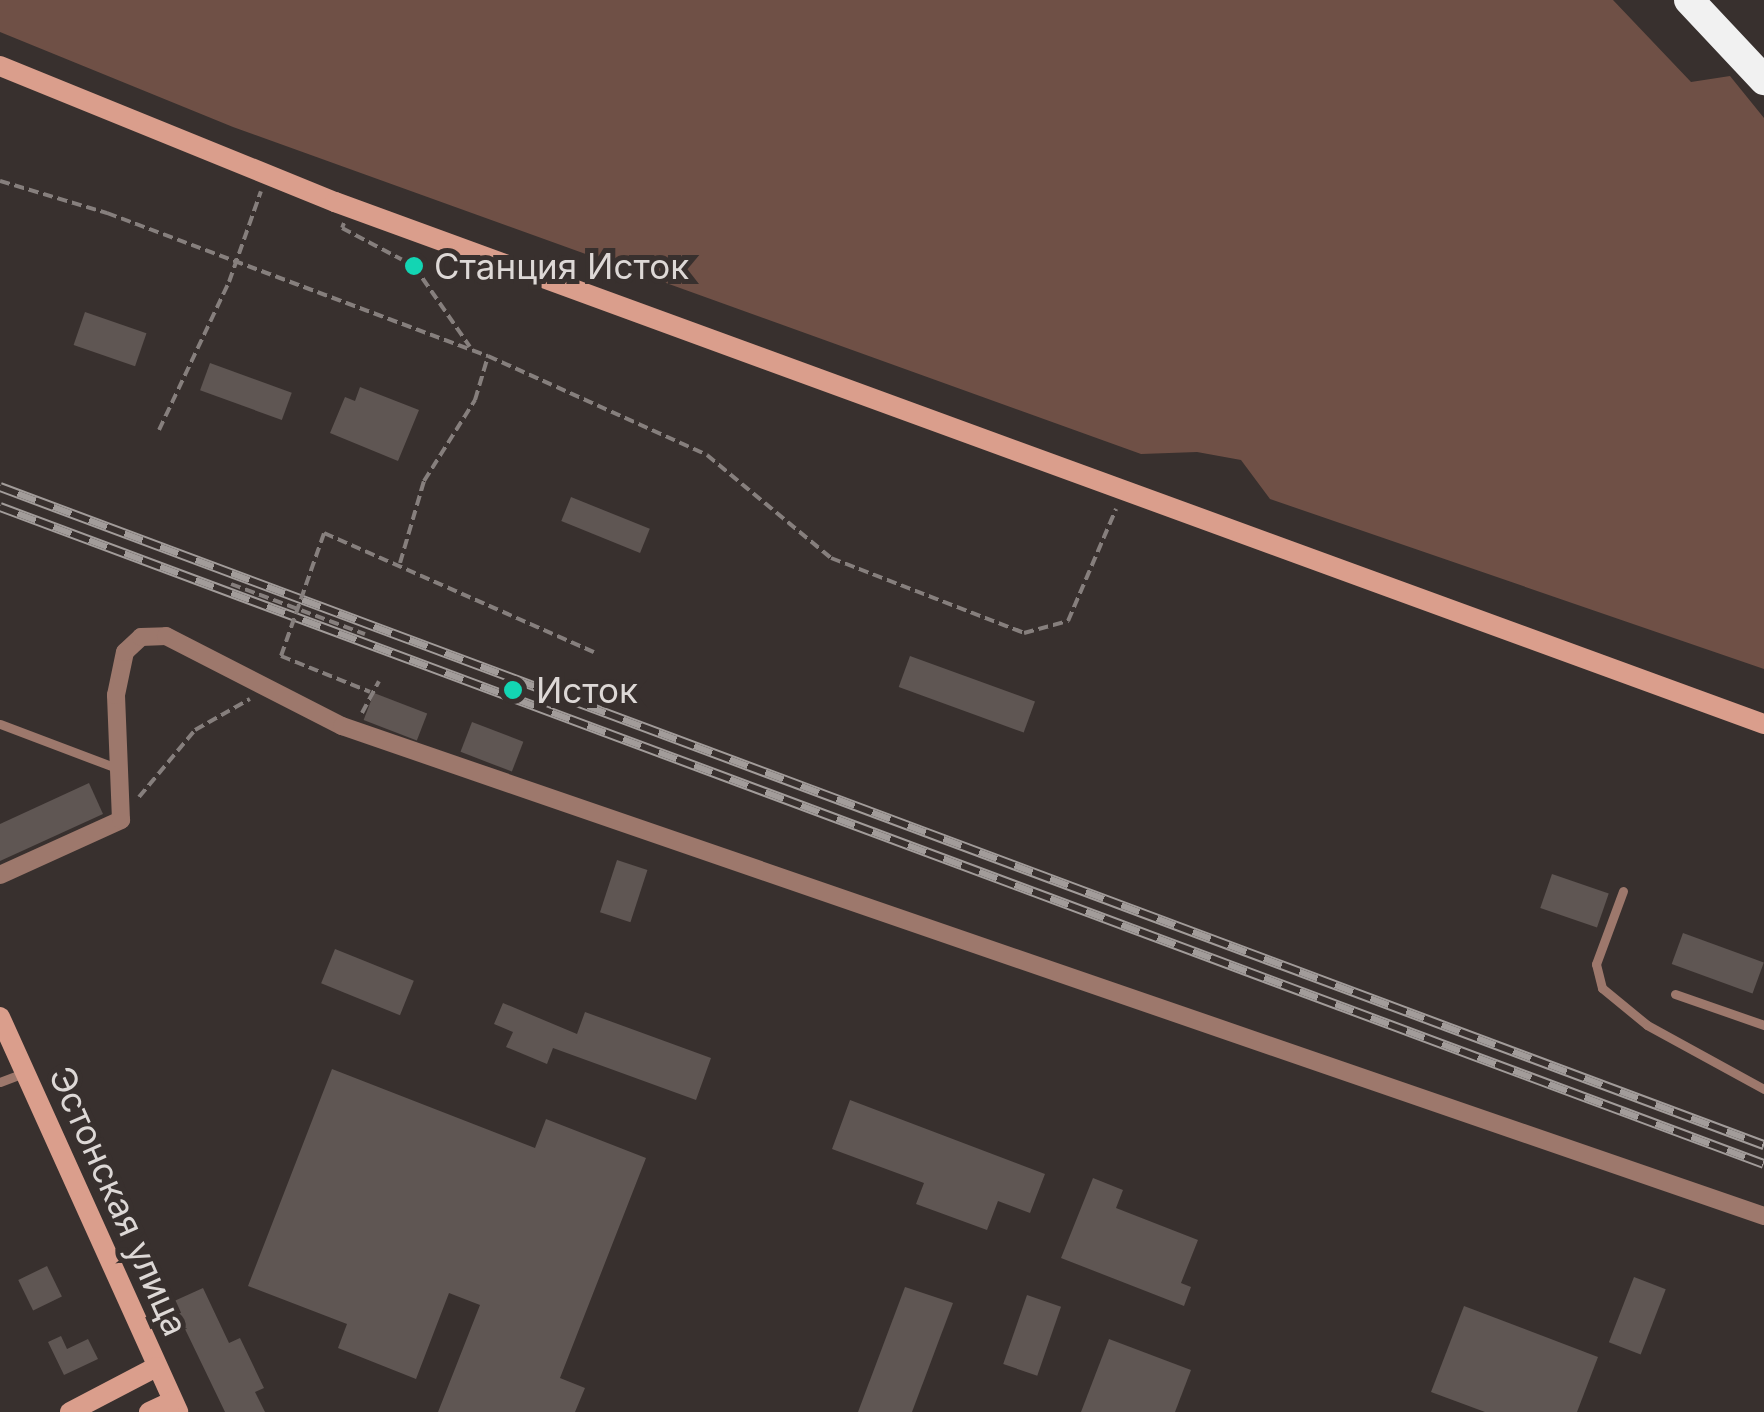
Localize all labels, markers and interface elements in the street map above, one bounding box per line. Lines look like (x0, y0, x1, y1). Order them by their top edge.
place label: Станция Исток (434, 245, 689, 287)
marker: Станция Исток (403, 255, 425, 277)
place label: Исток (536, 669, 638, 711)
marker: Исток (500, 677, 526, 703)
street label: Эстонская улица (41, 1060, 197, 1342)

